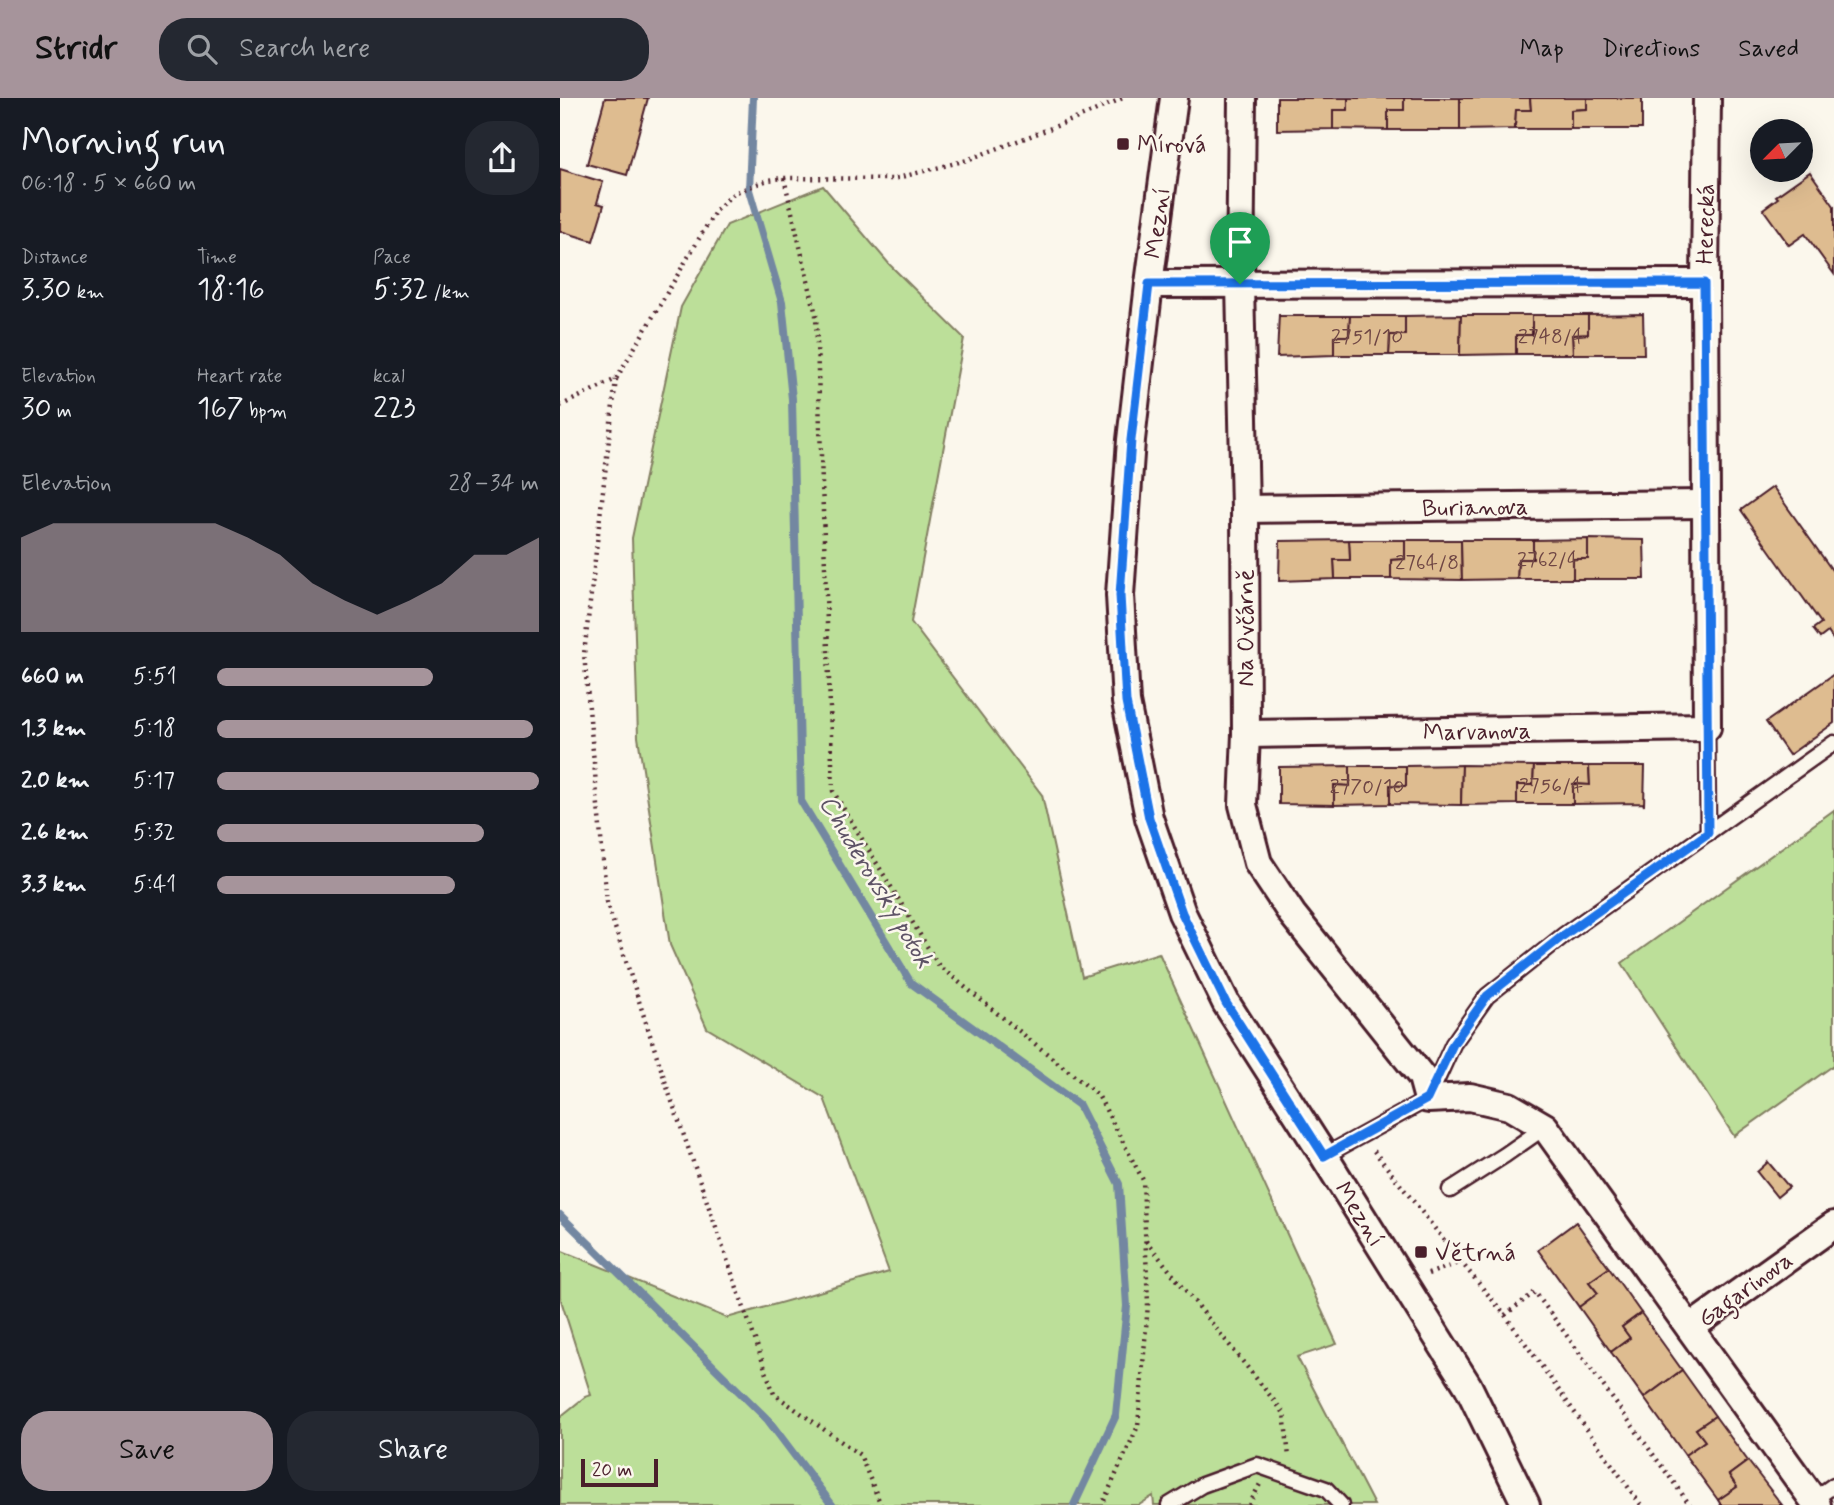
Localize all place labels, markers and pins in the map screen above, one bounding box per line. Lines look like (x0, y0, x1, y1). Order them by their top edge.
place label: Mírová (1137, 130, 1206, 161)
marker: Mírová (1115, 136, 1131, 152)
pin (1210, 212, 1270, 284)
place label: Větrná (1435, 1238, 1516, 1269)
marker: Větrná (1413, 1244, 1429, 1260)

